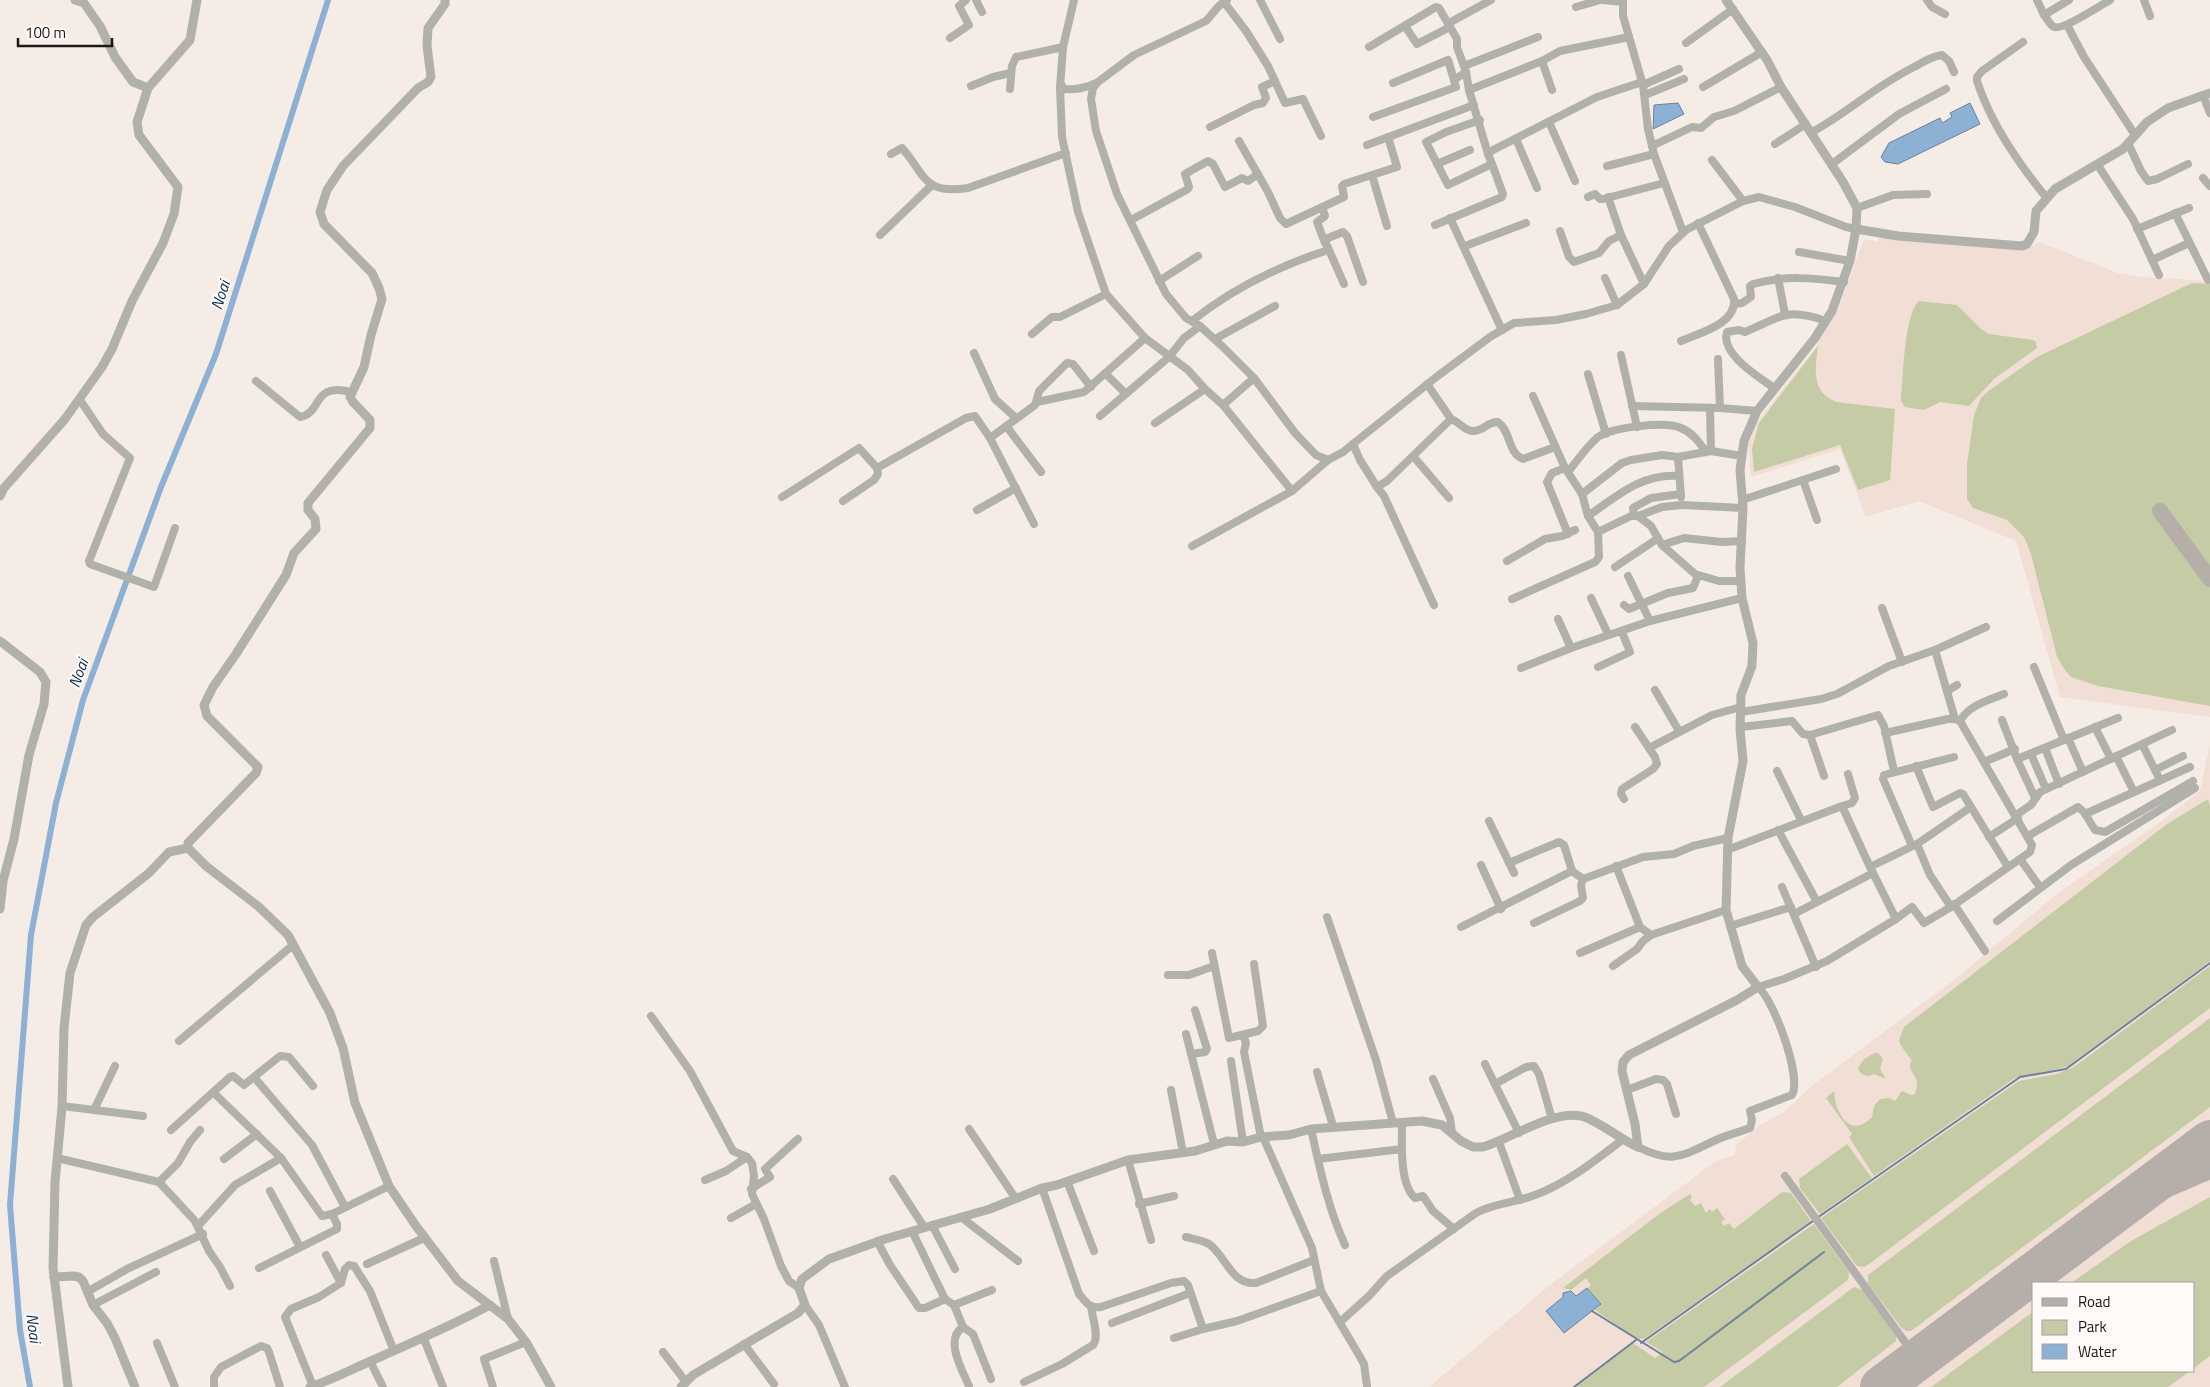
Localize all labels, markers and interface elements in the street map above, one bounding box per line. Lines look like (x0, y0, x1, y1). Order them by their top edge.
scale bar (18, 15, 111, 47)
text: 100 m (25, 21, 66, 44)
water label: Noai (204, 276, 236, 313)
water label: Noai (62, 654, 95, 691)
legend (2032, 1282, 2195, 1372)
text: Road (2078, 1290, 2110, 1313)
water label: Noai (20, 1312, 48, 1346)
text: Park (2078, 1315, 2107, 1338)
text: Water (2078, 1340, 2117, 1363)

